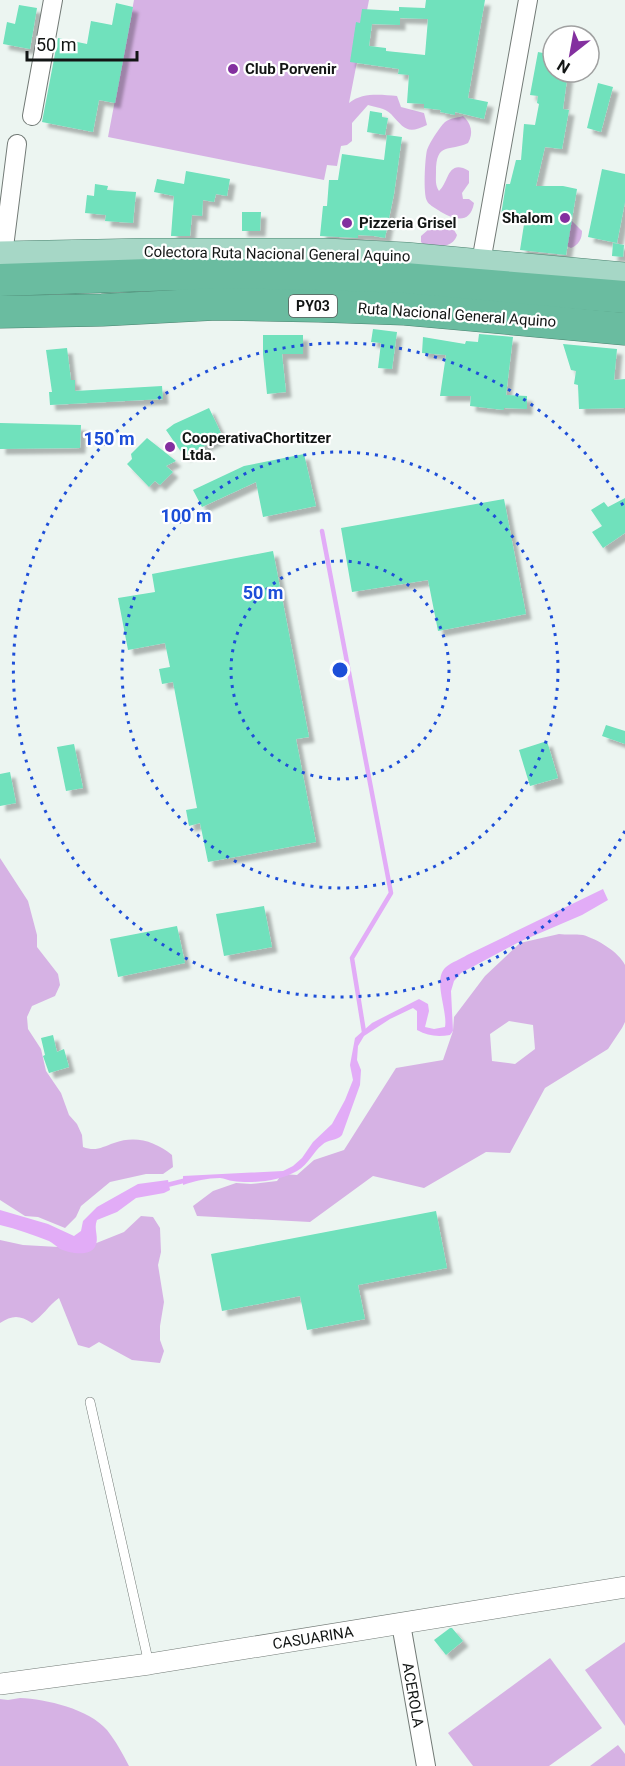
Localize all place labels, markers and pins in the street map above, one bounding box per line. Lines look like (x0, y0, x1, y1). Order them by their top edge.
place label: Club Porvenir (245, 60, 337, 78)
marker: Club Porvenir (226, 62, 240, 76)
place label: Shalom (502, 209, 553, 227)
marker: Shalom (558, 211, 572, 225)
place label: Pizzeria Grisel (359, 214, 457, 232)
marker: Pizzeria Grisel (340, 216, 354, 230)
place label: CooperativaChortitzer Ltda. (182, 429, 331, 464)
marker: CooperativaChortitzer Ltda. (163, 440, 177, 454)
centre of rings (330, 660, 350, 680)

